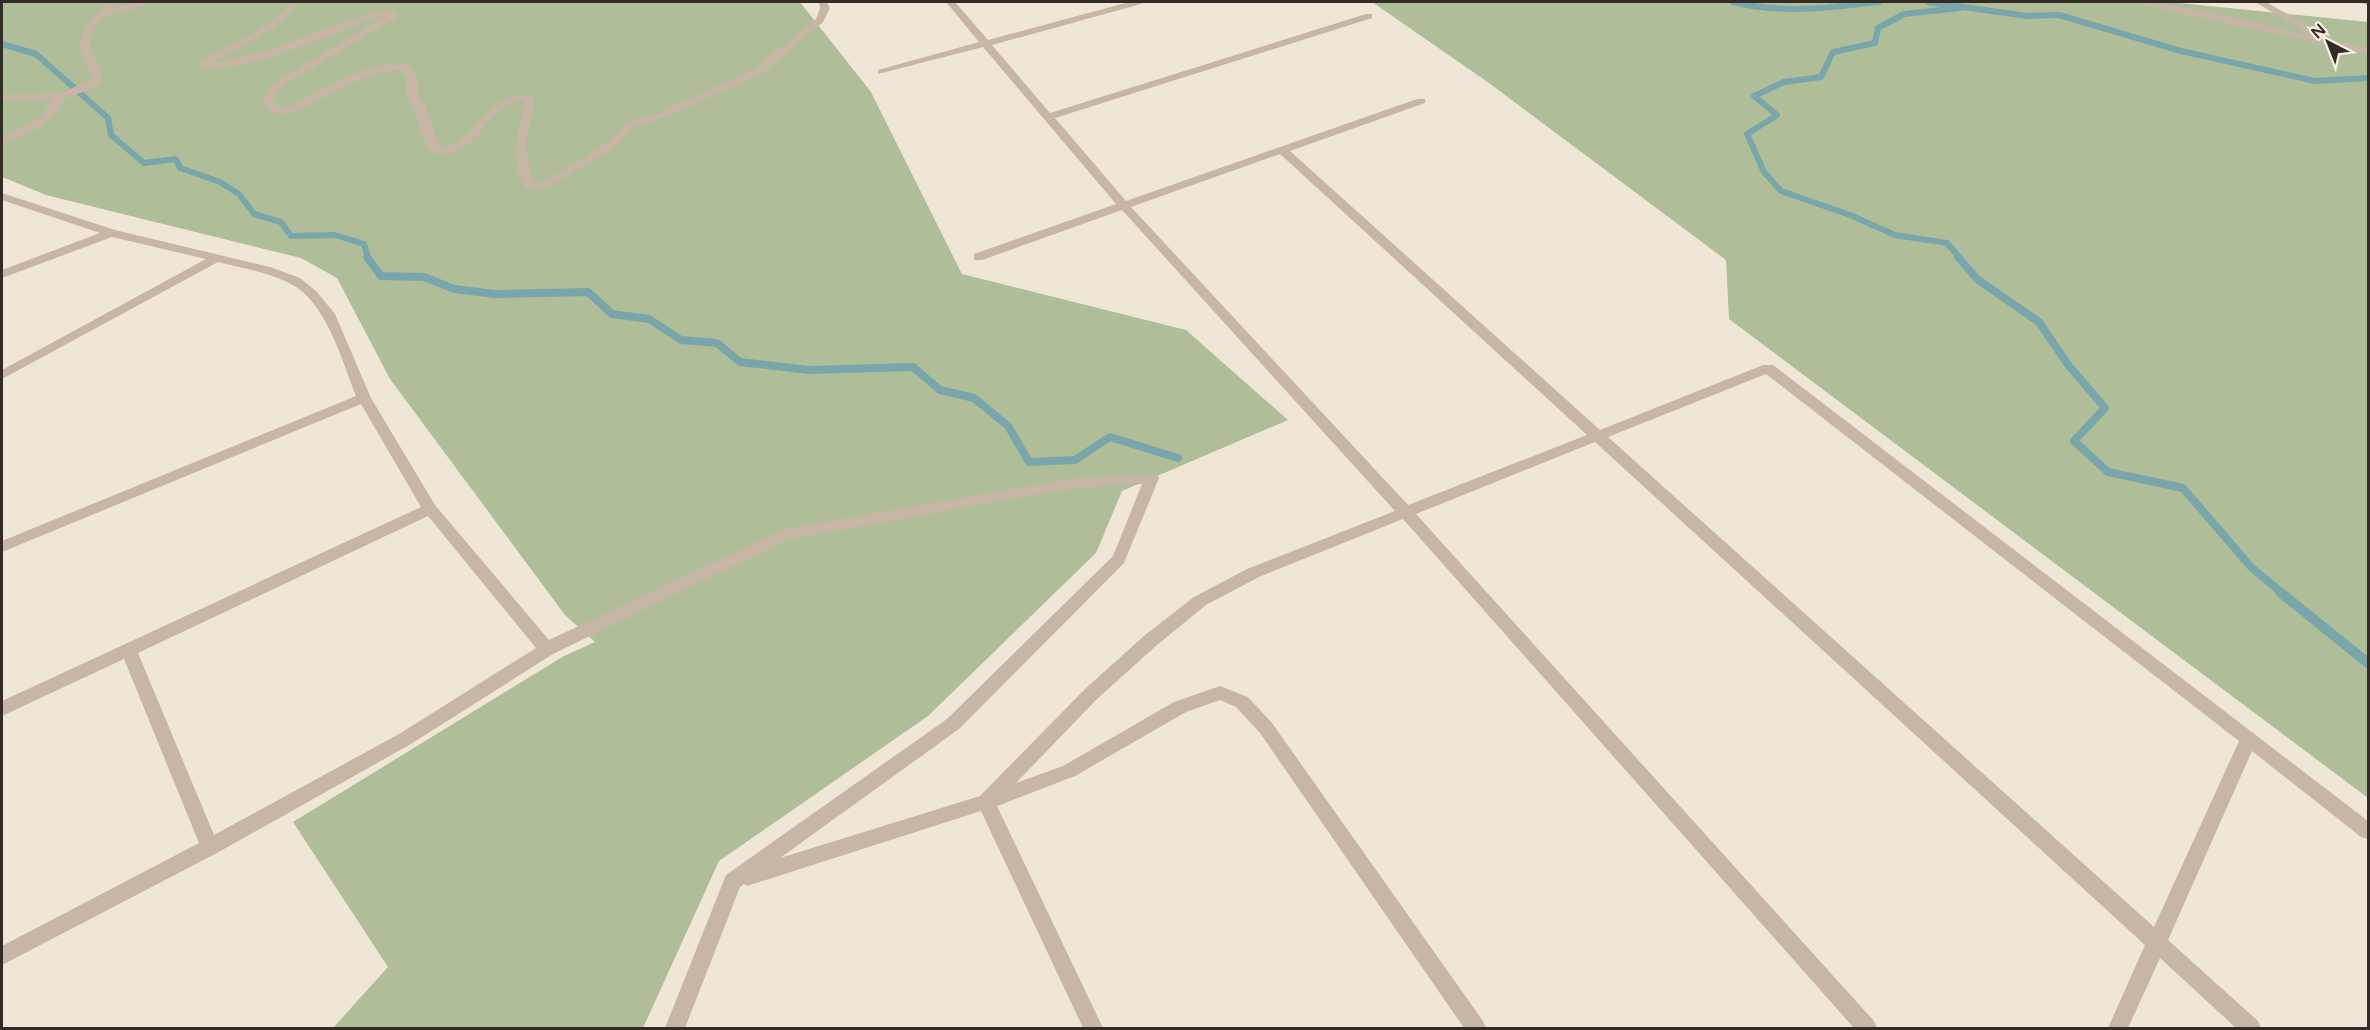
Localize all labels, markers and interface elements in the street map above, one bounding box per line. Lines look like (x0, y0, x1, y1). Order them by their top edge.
north arrow (2298, 12, 2358, 72)
text: N (2307, 20, 2330, 43)

